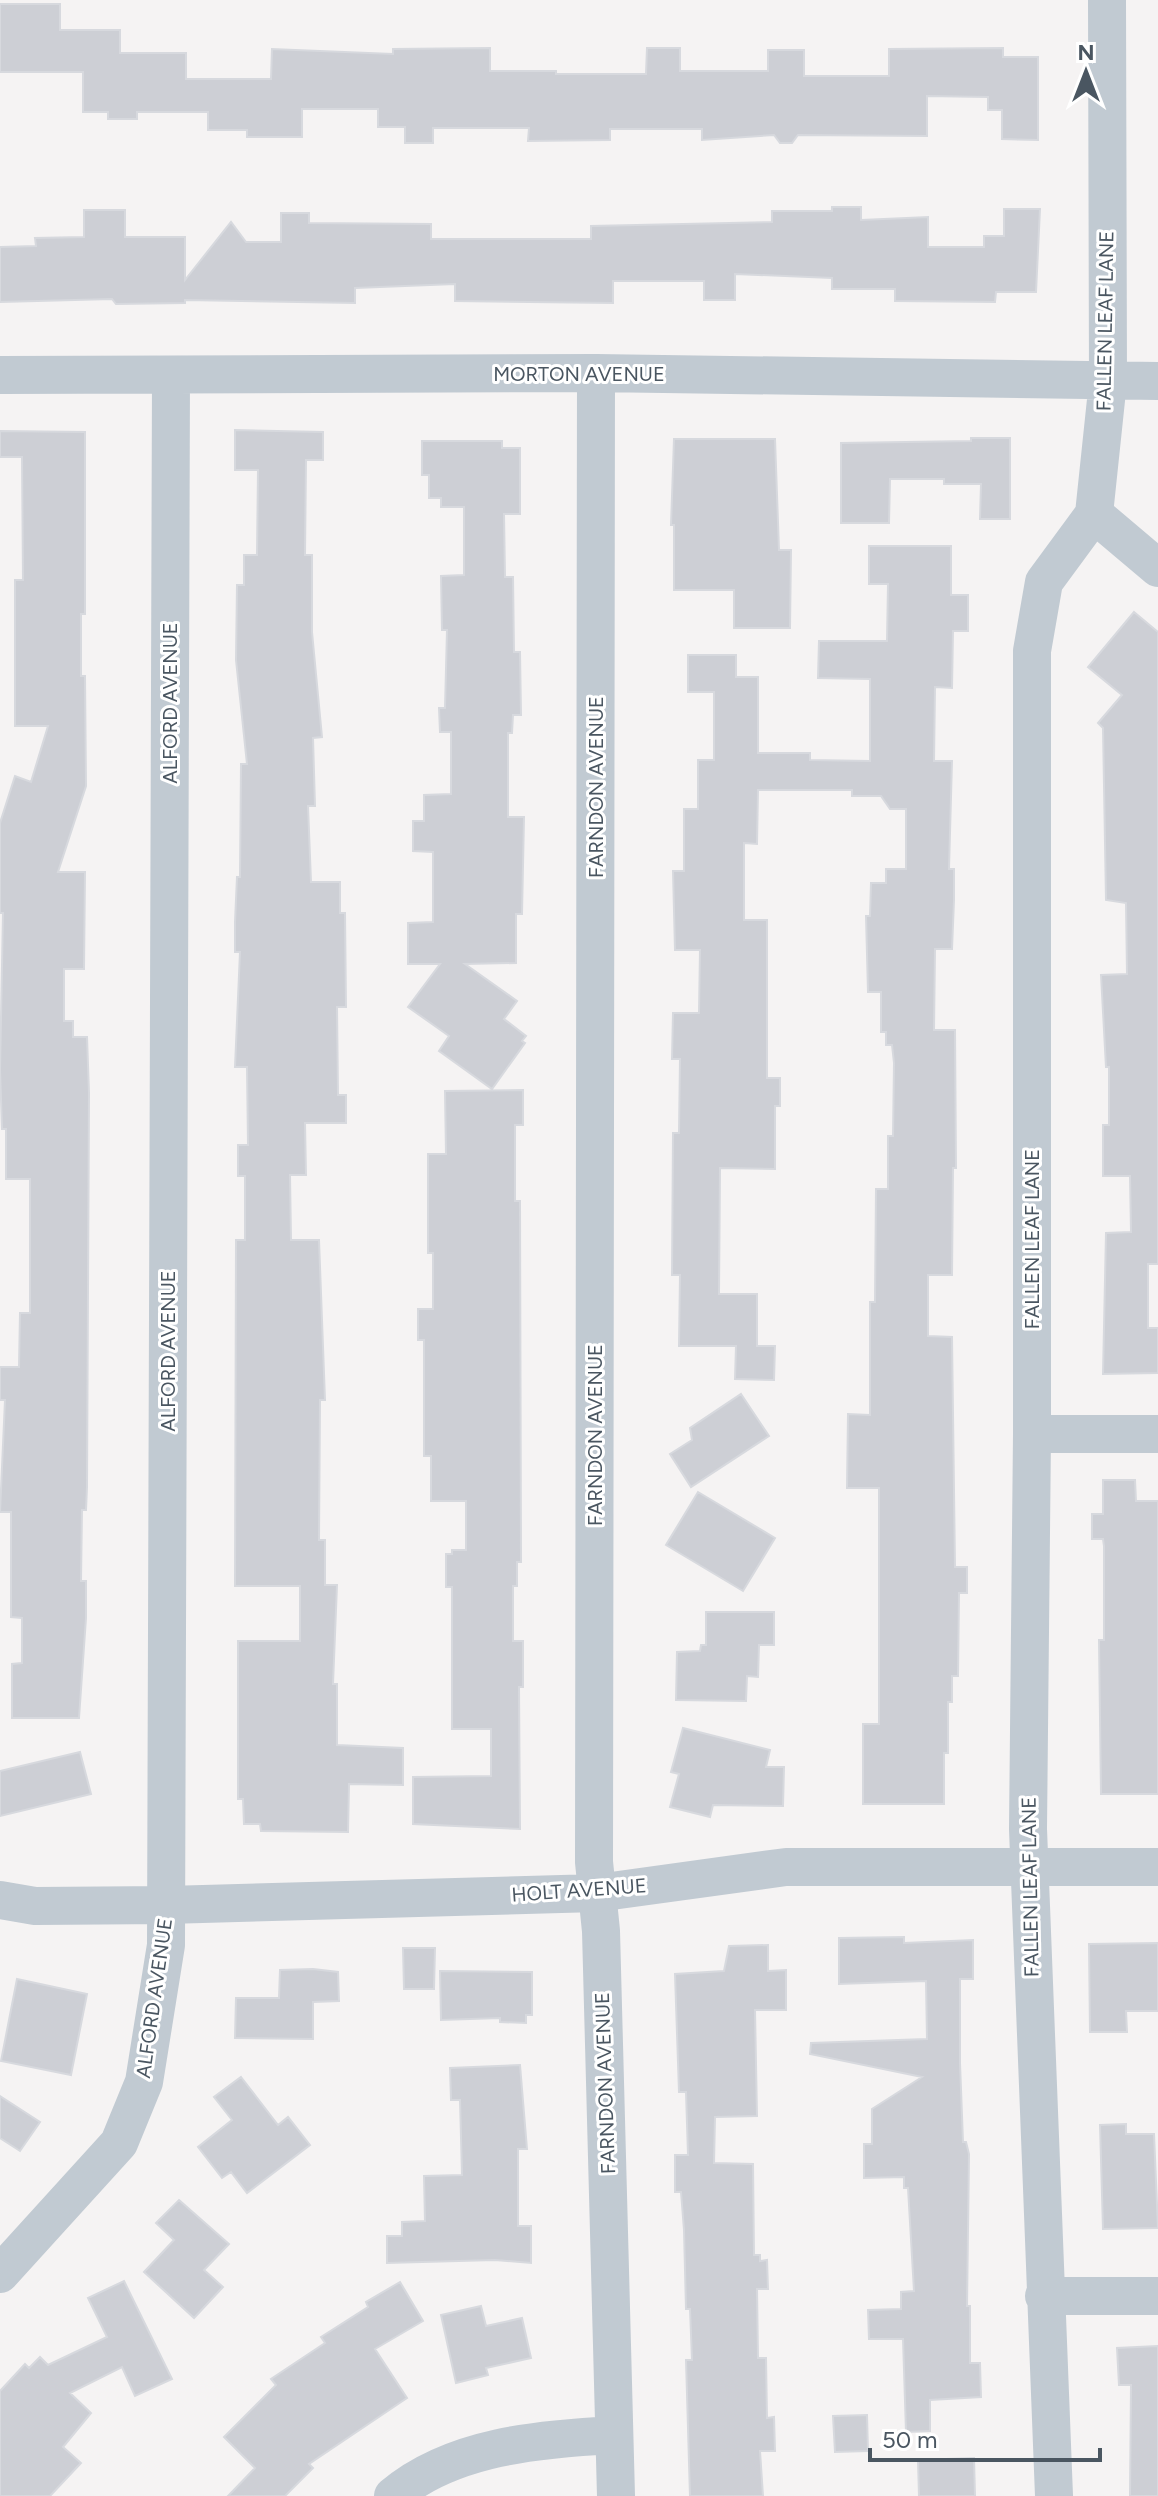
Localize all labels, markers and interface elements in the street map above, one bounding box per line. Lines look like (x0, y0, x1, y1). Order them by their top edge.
north arrow (1046, 32, 1126, 112)
text: N (1077, 39, 1095, 66)
street label: FALLEN LEAF LANE (1091, 231, 1119, 411)
street label: MORTON AVENUE (493, 362, 665, 386)
street label: ALFORD AVENUE (158, 622, 182, 784)
street label: FARNDON AVENUE (584, 696, 608, 878)
street label: FALLEN LEAF LANE (1020, 1149, 1044, 1329)
street label: ALFORD AVENUE (156, 1270, 180, 1432)
street label: FARNDON AVENUE (583, 1344, 607, 1526)
street label: FALLEN LEAF LANE (1016, 1797, 1044, 1977)
street label: HOLT AVENUE (511, 1873, 647, 1907)
street label: ALFORD AVENUE (131, 1916, 177, 2080)
street label: FARNDON AVENUE (590, 1992, 620, 2174)
scale bar (870, 2412, 1100, 2462)
text: 50 m (882, 2425, 938, 2454)

